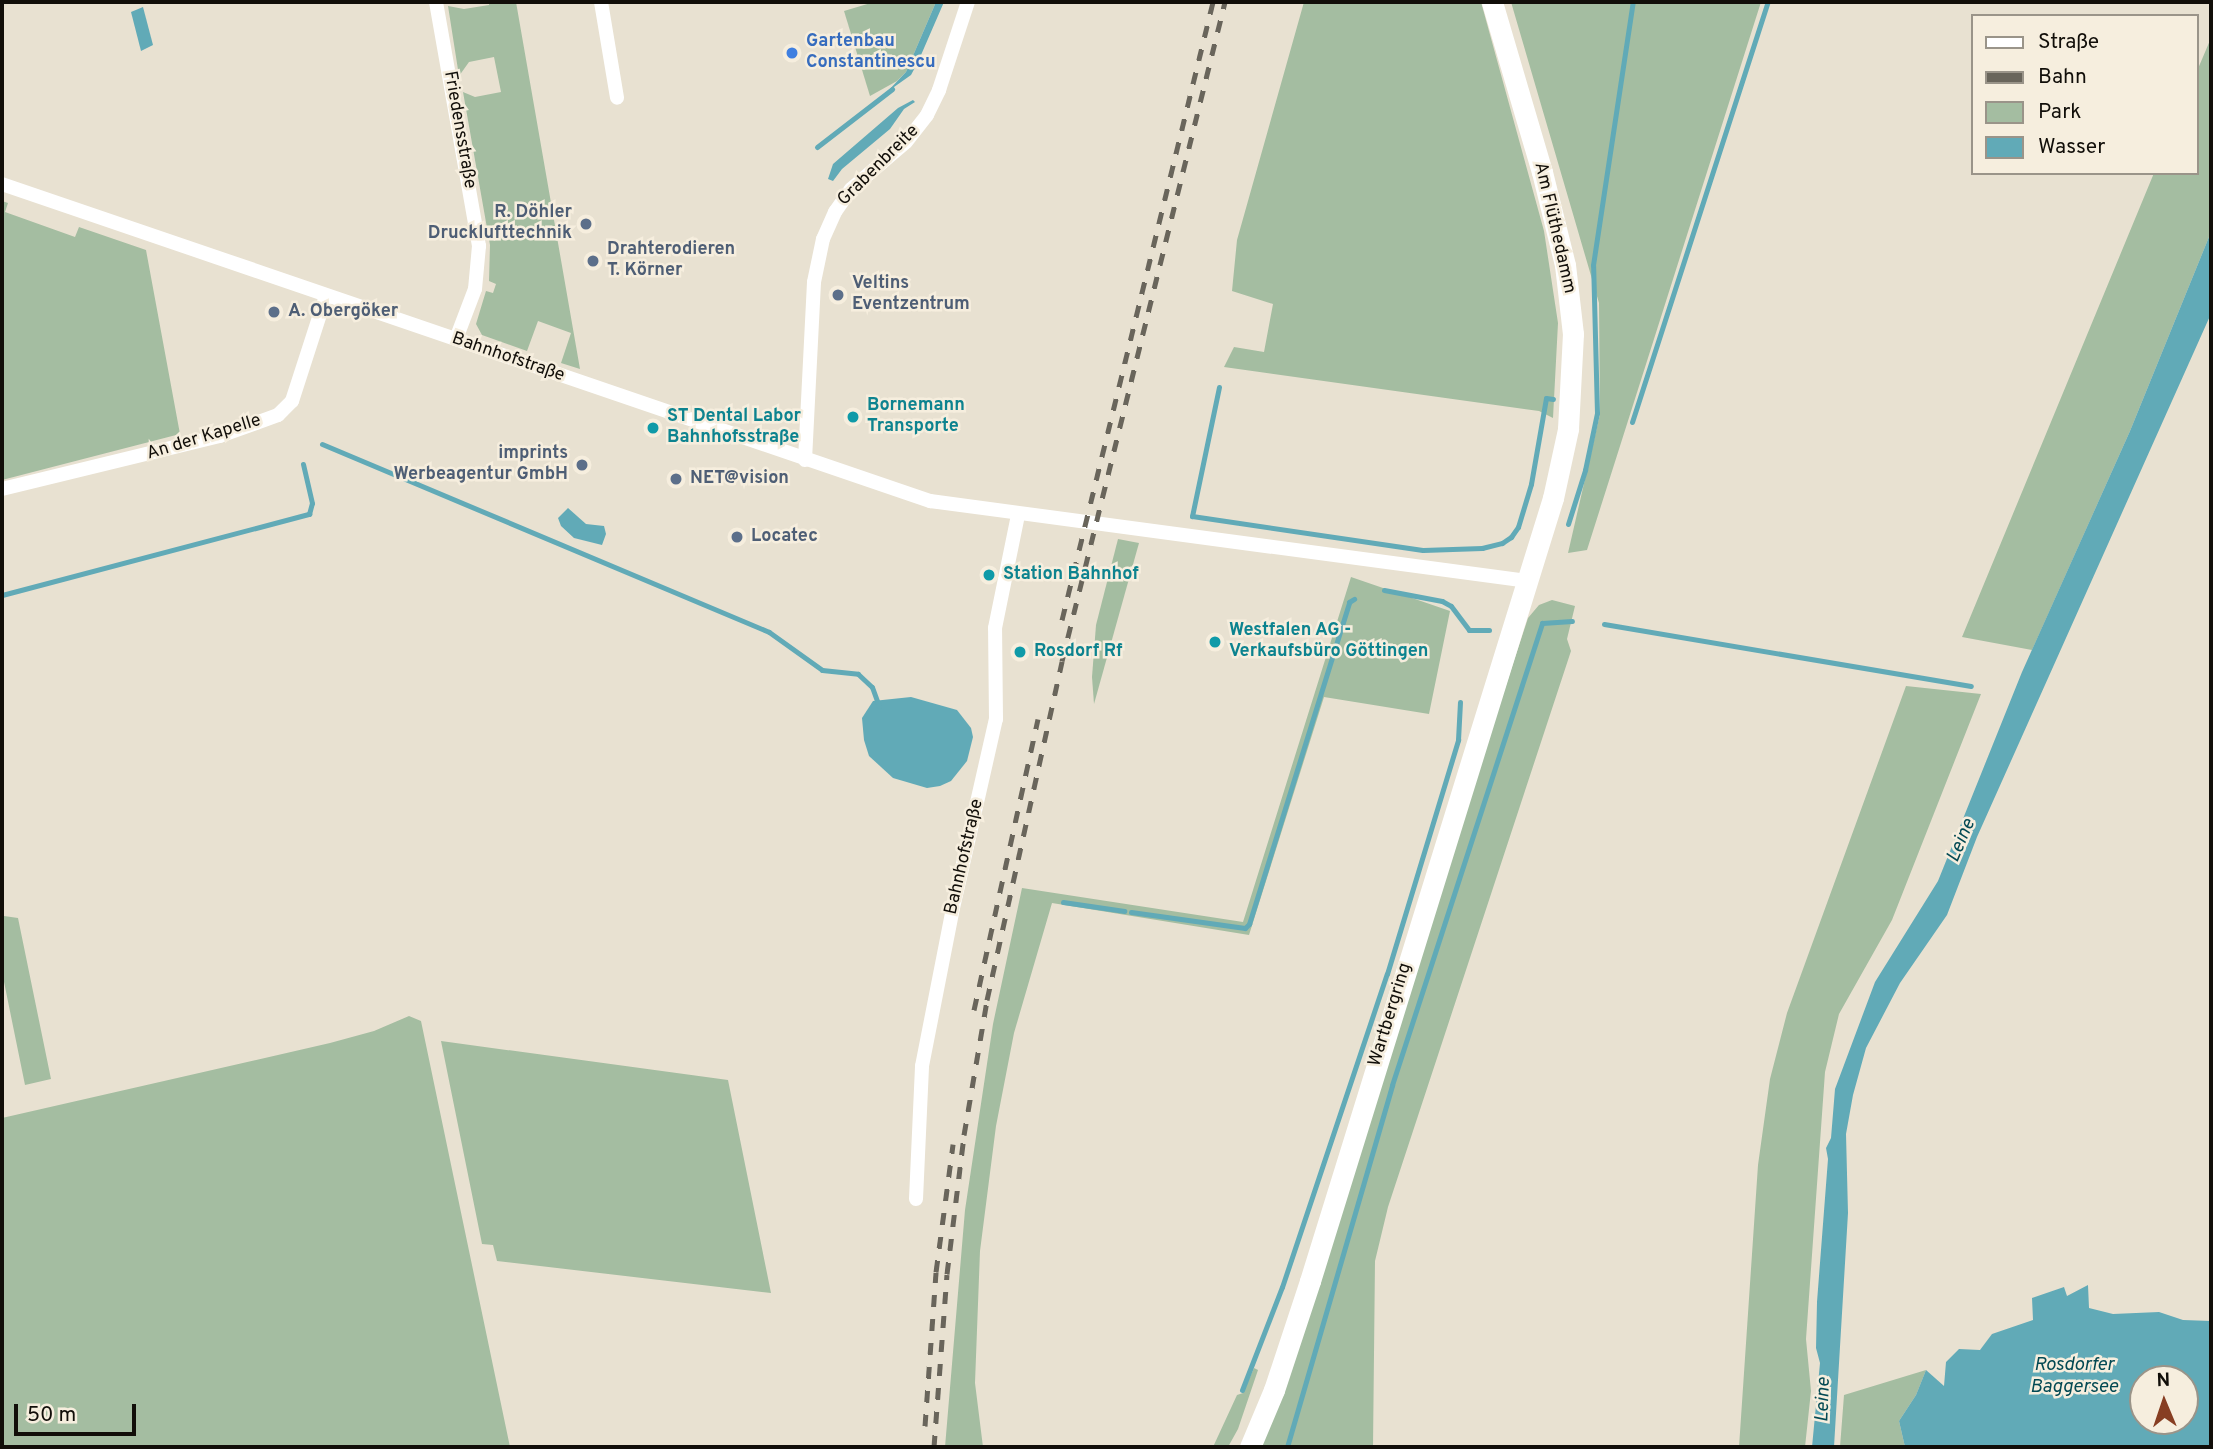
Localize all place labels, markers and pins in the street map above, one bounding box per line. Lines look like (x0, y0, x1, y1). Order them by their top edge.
place label: Gartenbau Constantinescu (806, 32, 936, 74)
marker: Gartenbau Constantinescu (784, 45, 800, 61)
place label: R. Döhler Drucklufttechnik (428, 203, 572, 246)
marker: R. Döhler Drucklufttechnik (578, 216, 594, 232)
place label: Drahterodieren T. Körner (607, 240, 735, 282)
marker: Drahterodieren T. Körner (585, 253, 601, 269)
place label: Veltins Eventzentrum (852, 274, 970, 316)
marker: Veltins Eventzentrum (830, 287, 846, 303)
place label: A. Obergöker (288, 301, 398, 323)
marker: A. Obergöker (266, 304, 282, 320)
place label: Bornemann Transporte (867, 396, 965, 438)
place label: ST Dental Labor Bahnhofsstraße (667, 407, 801, 450)
marker: Bornemann Transporte (845, 409, 861, 425)
marker: ST Dental Labor Bahnhofsstraße (645, 420, 661, 436)
place label: imprints Werbeagentur GmbH (393, 444, 568, 486)
marker: imprints Werbeagentur GmbH (574, 457, 590, 473)
place label: NET@vision (690, 468, 789, 490)
marker: NET@vision (668, 471, 684, 487)
place label: Locatec (751, 526, 818, 548)
marker: Locatec (729, 529, 745, 545)
place label: Station Bahnhof (1003, 564, 1139, 586)
marker: Station Bahnhof (981, 567, 997, 583)
place label: Westfalen AG - Verkaufsbüro Göttingen (1229, 621, 1429, 664)
marker: Westfalen AG - Verkaufsbüro Göttingen (1207, 634, 1223, 650)
place label: Rosdorf Rf (1034, 641, 1123, 663)
marker: Rosdorf Rf (1012, 644, 1028, 660)

